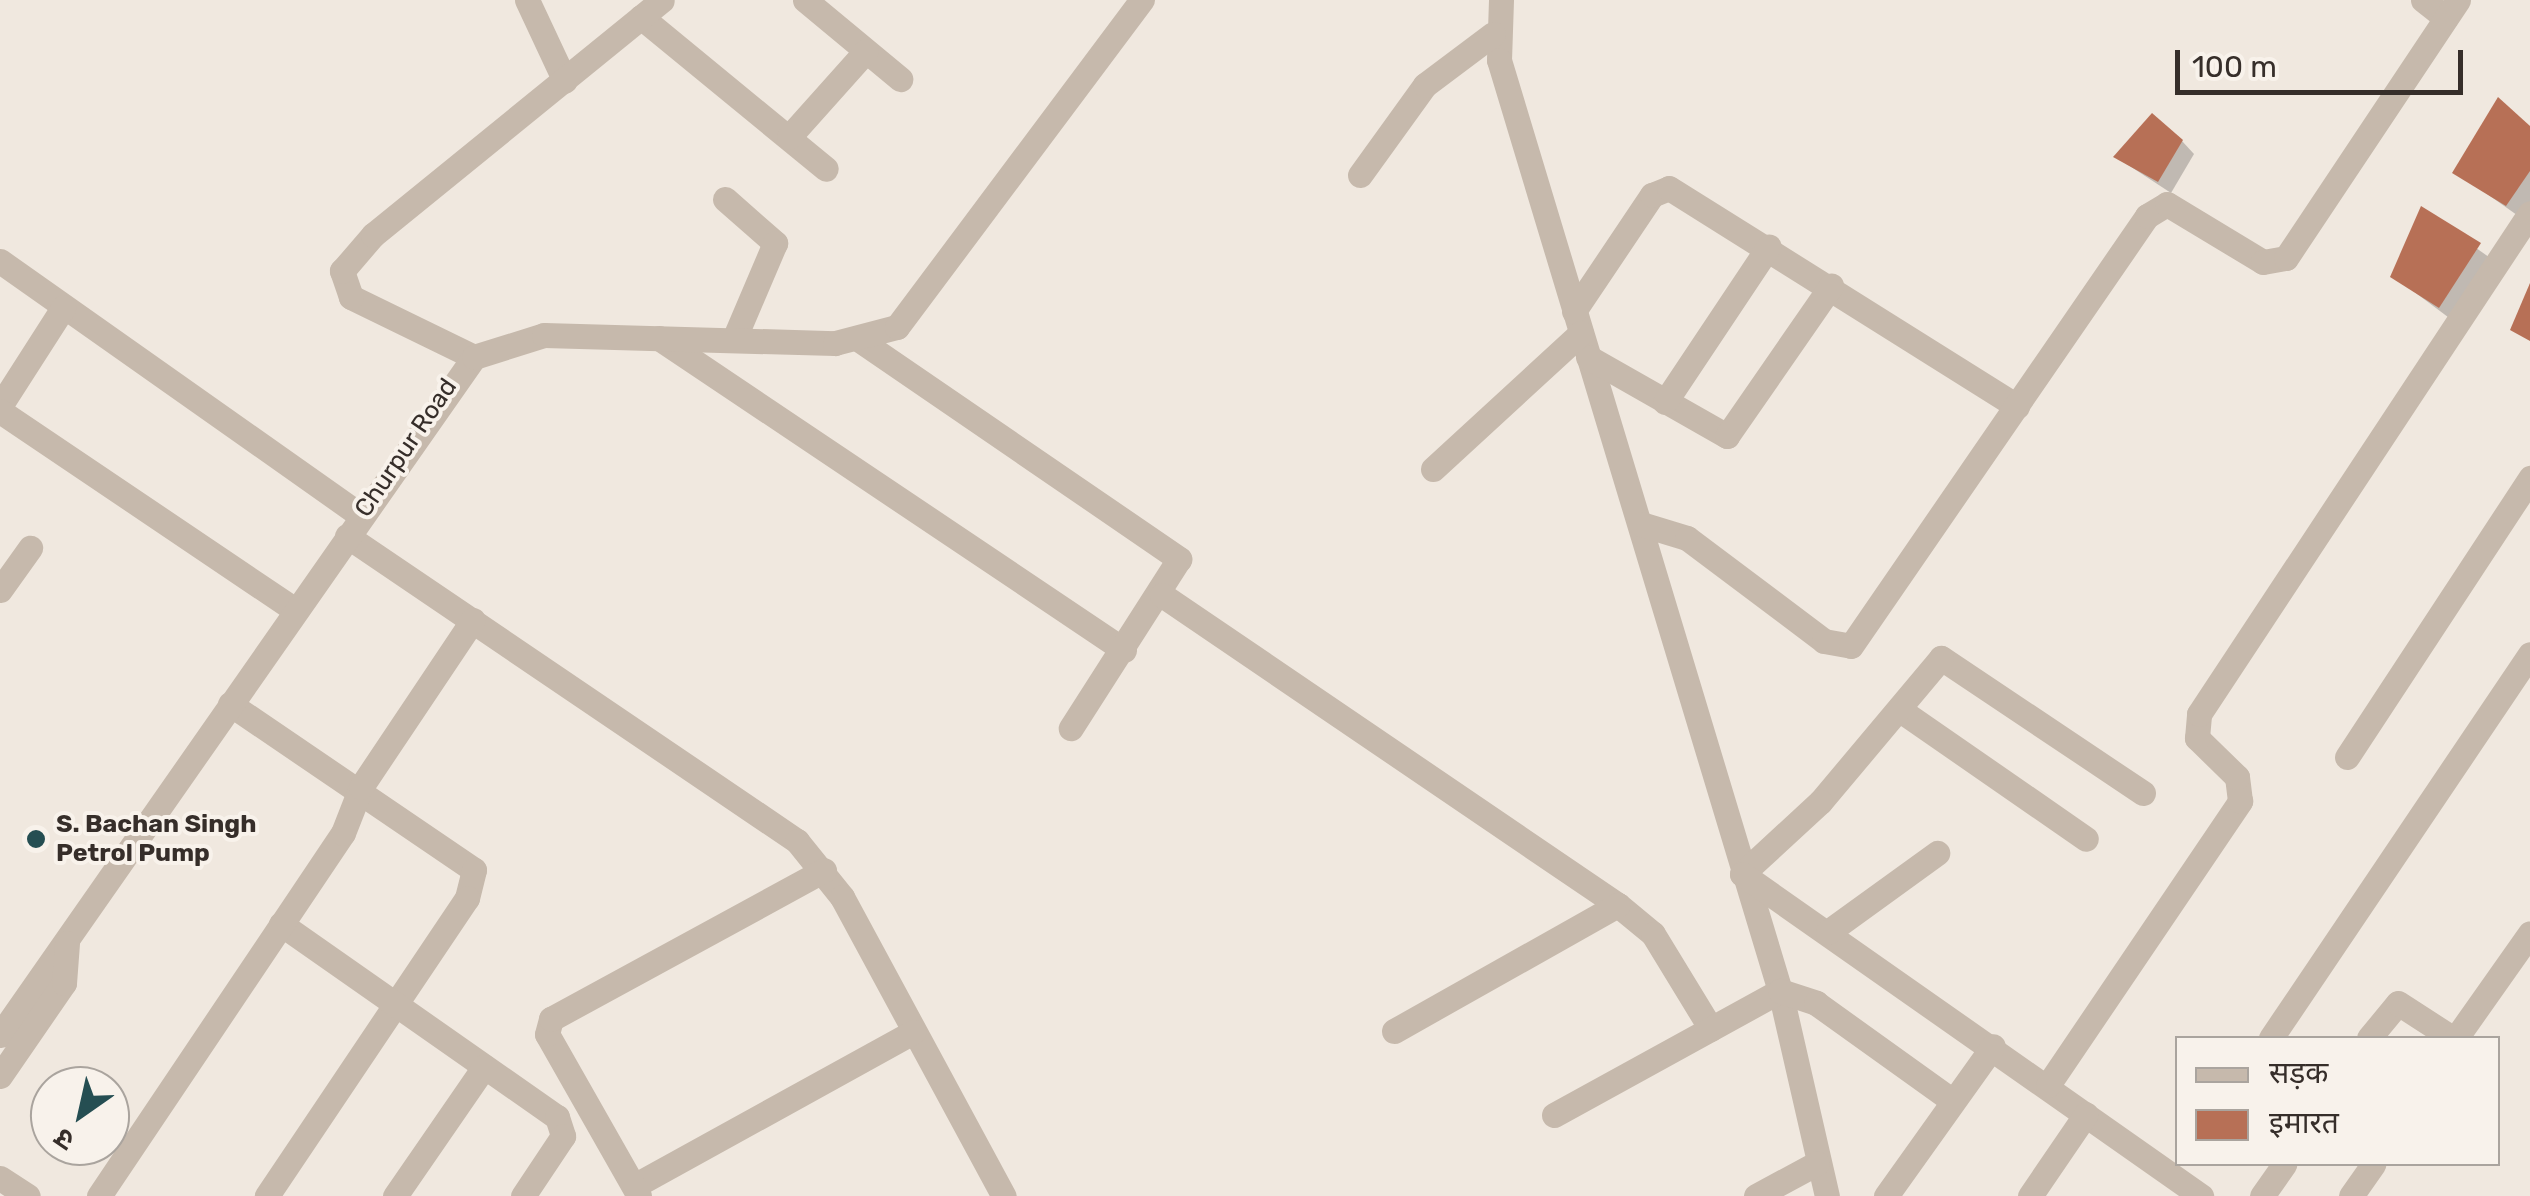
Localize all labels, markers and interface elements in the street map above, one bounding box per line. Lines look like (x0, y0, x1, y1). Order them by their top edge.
scale bar (2180, 30, 2468, 92)
text: 100 m (2192, 49, 2277, 85)
street label: Churpur Road (348, 373, 464, 523)
place label: S. Bachan Singh Petrol Pump (56, 810, 256, 869)
marker: S. Bachan Singh Petrol Pump (25, 828, 47, 850)
legend (2175, 1036, 2500, 1166)
text: सड़क (2269, 1055, 2328, 1091)
north arrow (30, 1066, 130, 1166)
text: इमारत (2269, 1105, 2339, 1141)
text: उ (48, 1121, 80, 1158)

